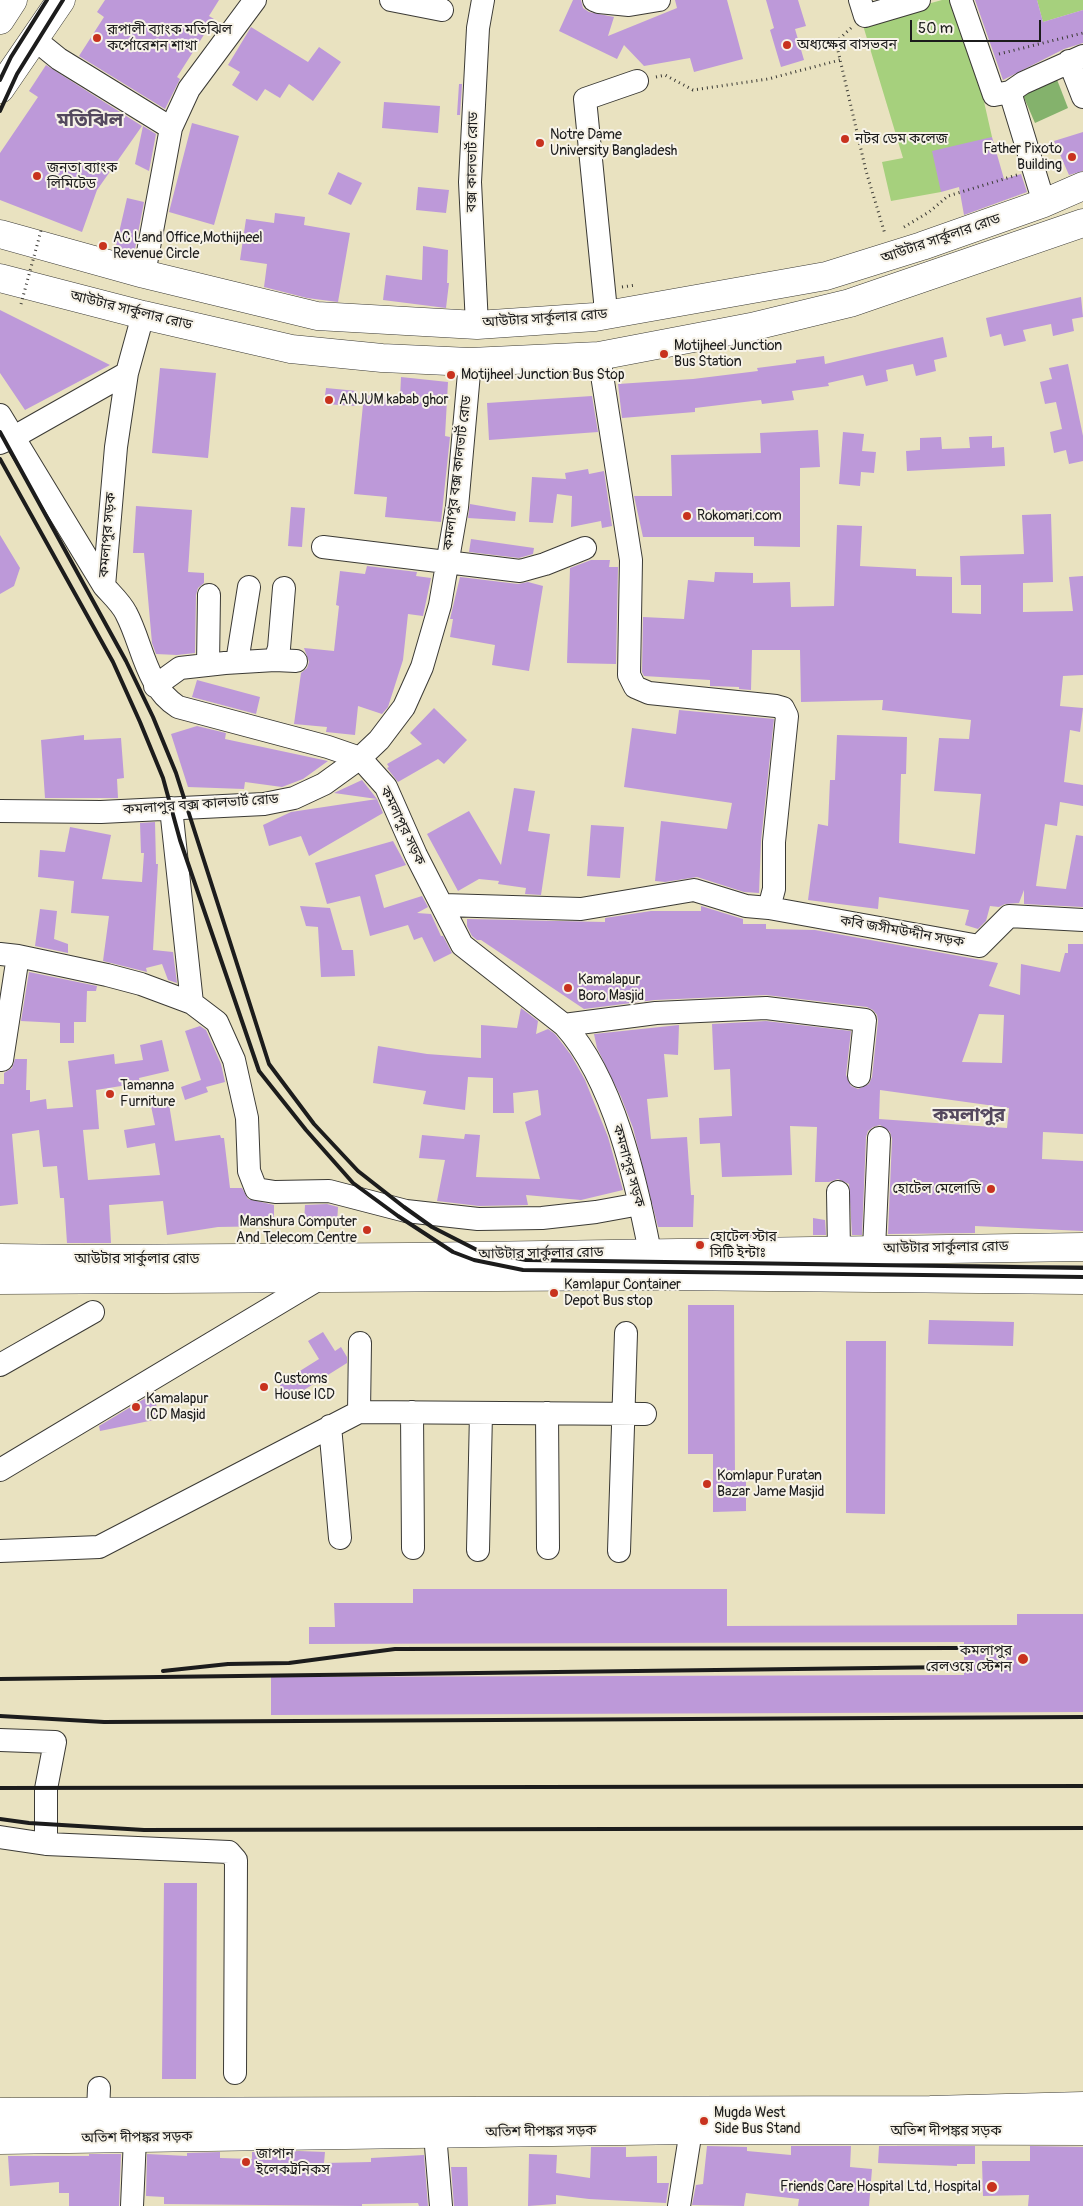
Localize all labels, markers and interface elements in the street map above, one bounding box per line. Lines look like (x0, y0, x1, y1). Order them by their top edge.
scale bar (913, 10, 1044, 42)
text: 50 m (918, 19, 953, 38)
place label: রূপালী ব্যাংক মতিঝিল কর্পোরেশন শাখা (107, 22, 232, 54)
marker: রূপালী ব্যাংক মতিঝিল কর্পোরেশন শাখা (91, 32, 103, 44)
place label: অধ্যক্ষের বাসভবন (797, 37, 897, 53)
marker: অধ্যক্ষের বাসভবন (781, 39, 793, 51)
district label: মতিঝিল (57, 110, 123, 132)
street label: বক্স কালভার্ট রোড (464, 112, 482, 212)
place label: Notre Dame University Bangladesh (550, 127, 677, 160)
place label: নটর ডেম কলেজ (855, 131, 948, 147)
marker: নটর ডেম কলেজ (839, 133, 851, 145)
marker: Notre Dame University Bangladesh (534, 137, 546, 149)
place label: Father Pixoto Building (983, 141, 1062, 174)
marker: Father Pixoto Building (1066, 151, 1078, 163)
place label: জনতা ব্যাংক লিমিটেড (47, 160, 117, 192)
marker: জনতা ব্যাংক লিমিটেড (31, 170, 43, 182)
street label: আউটার সার্কুলার রোড (879, 211, 1003, 267)
place label: AC Land Office,Mothijheel Revenue Circle (113, 230, 263, 262)
marker: AC Land Office,Mothijheel Revenue Circle (97, 240, 109, 252)
street label: আউটার সার্কুলার রোড (68, 288, 194, 334)
street label: আউটার সার্কুলার রোড (482, 306, 608, 332)
place label: Motijheel Junction Bus Station (674, 338, 782, 371)
marker: Motijheel Junction Bus Station (658, 348, 670, 360)
place label: Motijheel Junction Bus Stop (461, 367, 625, 383)
marker: Motijheel Junction Bus Stop (445, 369, 457, 381)
place label: ANJUM kabab ghor (339, 392, 449, 408)
marker: ANJUM kabab ghor (323, 394, 335, 406)
street label: কমলাপুর বক্স কালভার্ট রোড (440, 395, 476, 551)
street label: কমলাপুর সড়ক (96, 492, 120, 578)
place label: Rokomari.com (697, 508, 782, 524)
marker: Rokomari.com (681, 510, 693, 522)
street label: কমলাপুর সড়ক (376, 784, 428, 868)
street label: কমলাপুর বক্স কালভার্ট রোড (123, 791, 279, 819)
street label: কবি জসীমউদ্দীন সড়ক (839, 913, 965, 951)
place label: Kamalapur Boro Masjid (578, 972, 644, 1004)
marker: Kamalapur Boro Masjid (562, 982, 574, 994)
place label: Tamanna Furniture (120, 1078, 175, 1110)
marker: Tamanna Furniture (104, 1088, 116, 1100)
district label: কমলাপুর (933, 1105, 1005, 1127)
street label: কমলাপুর সড়ক (608, 1123, 648, 1209)
place label: হোটেল মেলোডি (892, 1181, 981, 1197)
marker: হোটেল মেলোডি (985, 1183, 997, 1195)
place label: Manshura Computer And Telecom Centre (236, 1214, 357, 1246)
marker: Manshura Computer And Telecom Centre (361, 1224, 373, 1236)
place label: হোটেল স্টার সিটি ইন্টাঃ (710, 1229, 777, 1262)
marker: হোটেল স্টার সিটি ইন্টাঃ (694, 1239, 706, 1251)
street label: আউটার সার্কুলার রোড (883, 1239, 1009, 1257)
street label: আউটার সার্কুলার রোড (478, 1245, 604, 1263)
street label: আউটার সার্কুলার রোড (74, 1251, 200, 1267)
place label: Kamlapur Container Depot Bus stop (564, 1277, 681, 1310)
marker: Kamlapur Container Depot Bus stop (548, 1287, 560, 1299)
place label: Customs House ICD (274, 1371, 335, 1404)
marker: Customs House ICD (258, 1381, 270, 1393)
place label: Kamalapur ICD Masjid (146, 1391, 208, 1424)
marker: Kamalapur ICD Masjid (130, 1401, 142, 1413)
place label: Komlapur Puratan Bazar Jame Masjid (717, 1468, 824, 1500)
marker: Komlapur Puratan Bazar Jame Masjid (701, 1478, 713, 1490)
place label: কমলাপুর রেলওয়ে স্টেশন (926, 1643, 1012, 1675)
marker: কমলাপুর রেলওয়ে স্টেশন (1016, 1652, 1030, 1666)
place label: Mugda West Side Bus Stand (714, 2105, 801, 2138)
marker: Mugda West Side Bus Stand (698, 2115, 710, 2127)
street label: অতিশ দীপঙ্কর সড়ক (485, 2123, 597, 2141)
street label: অতিশ দীপঙ্কর সড়ক (890, 2123, 1002, 2139)
street label: অতিশ দীপঙ্কর সড়ক (81, 2129, 193, 2147)
place label: জাপান ইলেকট্রনিকস (256, 2146, 330, 2178)
marker: জাপান ইলেকট্রনিকস (240, 2156, 252, 2168)
place label: Friends Care Hospital Ltd, Hospital (780, 2179, 981, 2195)
marker: Friends Care Hospital Ltd, Hospital (985, 2180, 999, 2194)

